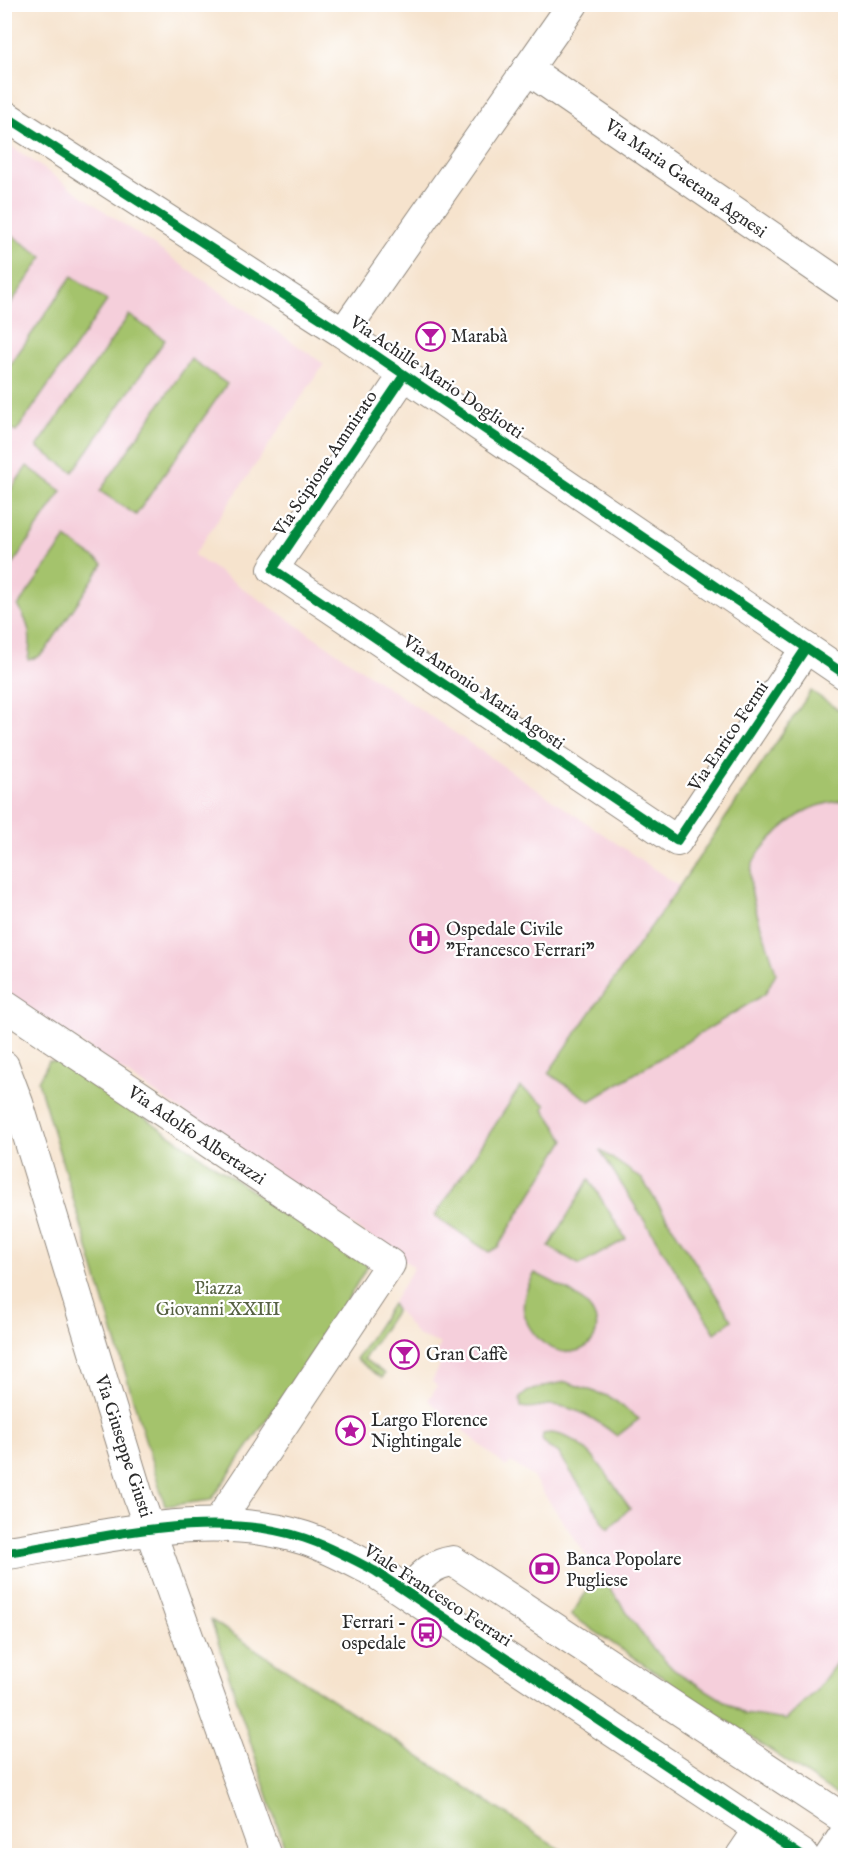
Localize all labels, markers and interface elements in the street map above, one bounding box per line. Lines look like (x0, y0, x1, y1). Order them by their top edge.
street label: Via Maria Gaetana Agnesi (599, 114, 771, 244)
street label: Via Achille Mario Dogliotti (344, 311, 528, 445)
bar icon: Marabà (414, 320, 446, 352)
place label: Marabà (451, 326, 508, 349)
street label: Via Scipione Ammirato (268, 386, 384, 542)
street label: Via Antonio Maria Agosti (397, 630, 569, 756)
street label: Via Enrico Fermi (683, 677, 775, 797)
place label: Ospedale Civile "Francesco Ferrari" (446, 919, 595, 963)
hospital icon: Ospedale Civile "Francesco Ferrari" (409, 923, 441, 955)
street label: Via Adolfo Albertazzi (122, 1081, 270, 1191)
park label: Piazza Giovanni XXIII (156, 1278, 281, 1322)
bar icon: Gran Caffè (389, 1338, 421, 1370)
place label: Gran Caffè (426, 1344, 508, 1367)
street label: Via Giuseppe Giusti (88, 1371, 157, 1521)
place label: Largo Florence Nightingale (371, 1410, 488, 1454)
place icon: Largo Florence Nightingale (334, 1414, 366, 1446)
street label: Viale Francesco Ferrari (358, 1539, 516, 1653)
place label: Banca Popolare Pugliese (566, 1549, 681, 1593)
bank icon: Banca Popolare Pugliese (529, 1553, 561, 1585)
place label: Ferrari - ospedale (341, 1612, 406, 1656)
bus stop icon: Ferrari - ospedale (411, 1616, 443, 1648)

